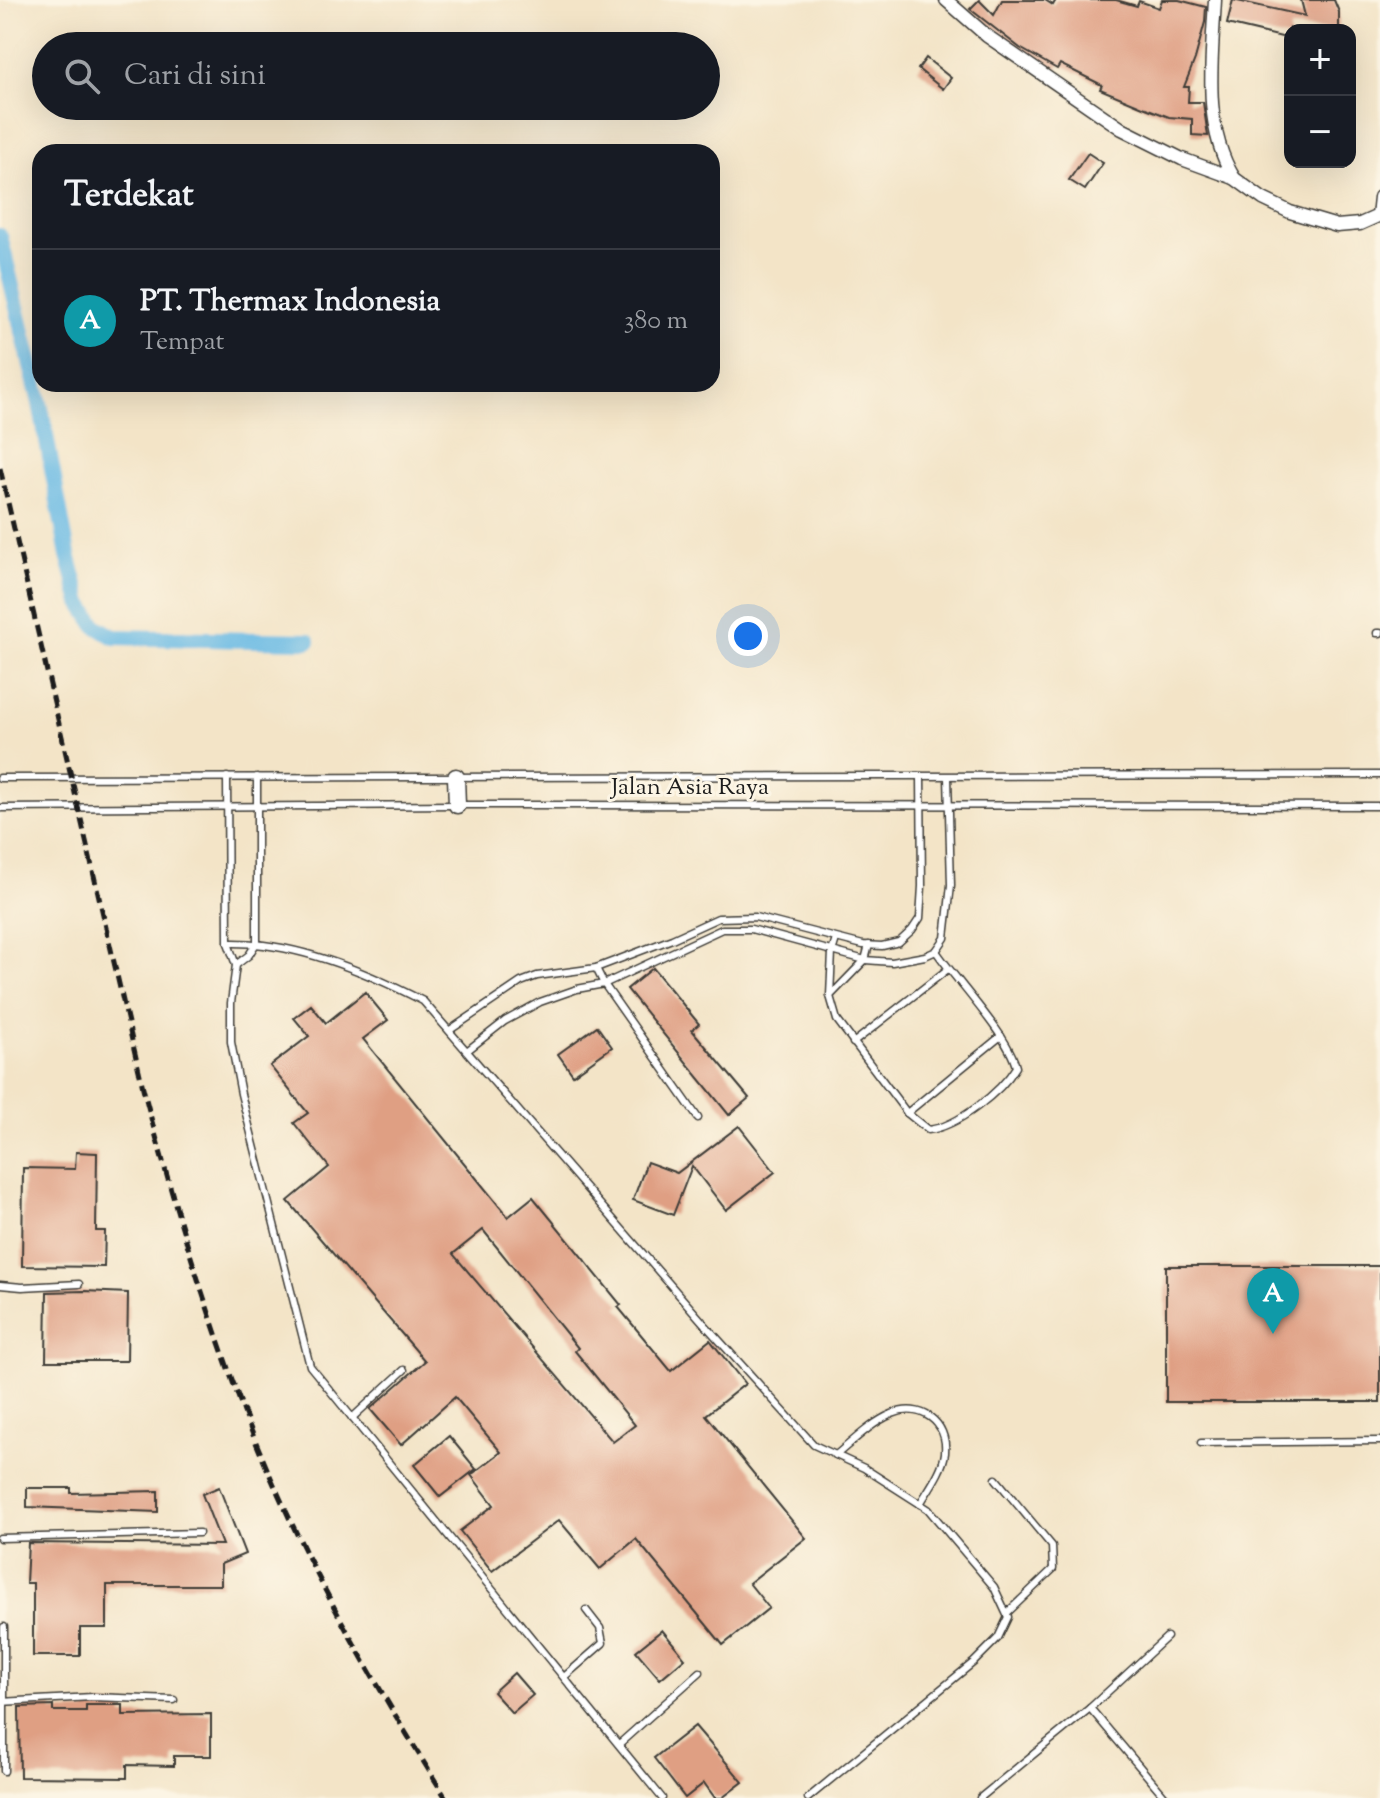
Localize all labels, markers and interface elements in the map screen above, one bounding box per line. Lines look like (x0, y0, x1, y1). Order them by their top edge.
map controls (1284, 24, 1356, 168)
button: + (1284, 24, 1356, 96)
search box (32, 32, 720, 120)
icon: search (60, 54, 104, 98)
text: Cari di sini (124, 55, 266, 98)
button: − (1284, 96, 1356, 168)
text: Terdekat (64, 172, 194, 221)
text: PT. Thermax Indonesia (140, 281, 440, 324)
text: A (79, 303, 101, 340)
text: 380 m (624, 303, 688, 340)
text: Tempat (140, 324, 224, 361)
your location (728, 616, 768, 656)
street label: Jalan Asia Raya (609, 771, 769, 805)
pin: A (1247, 1268, 1299, 1334)

